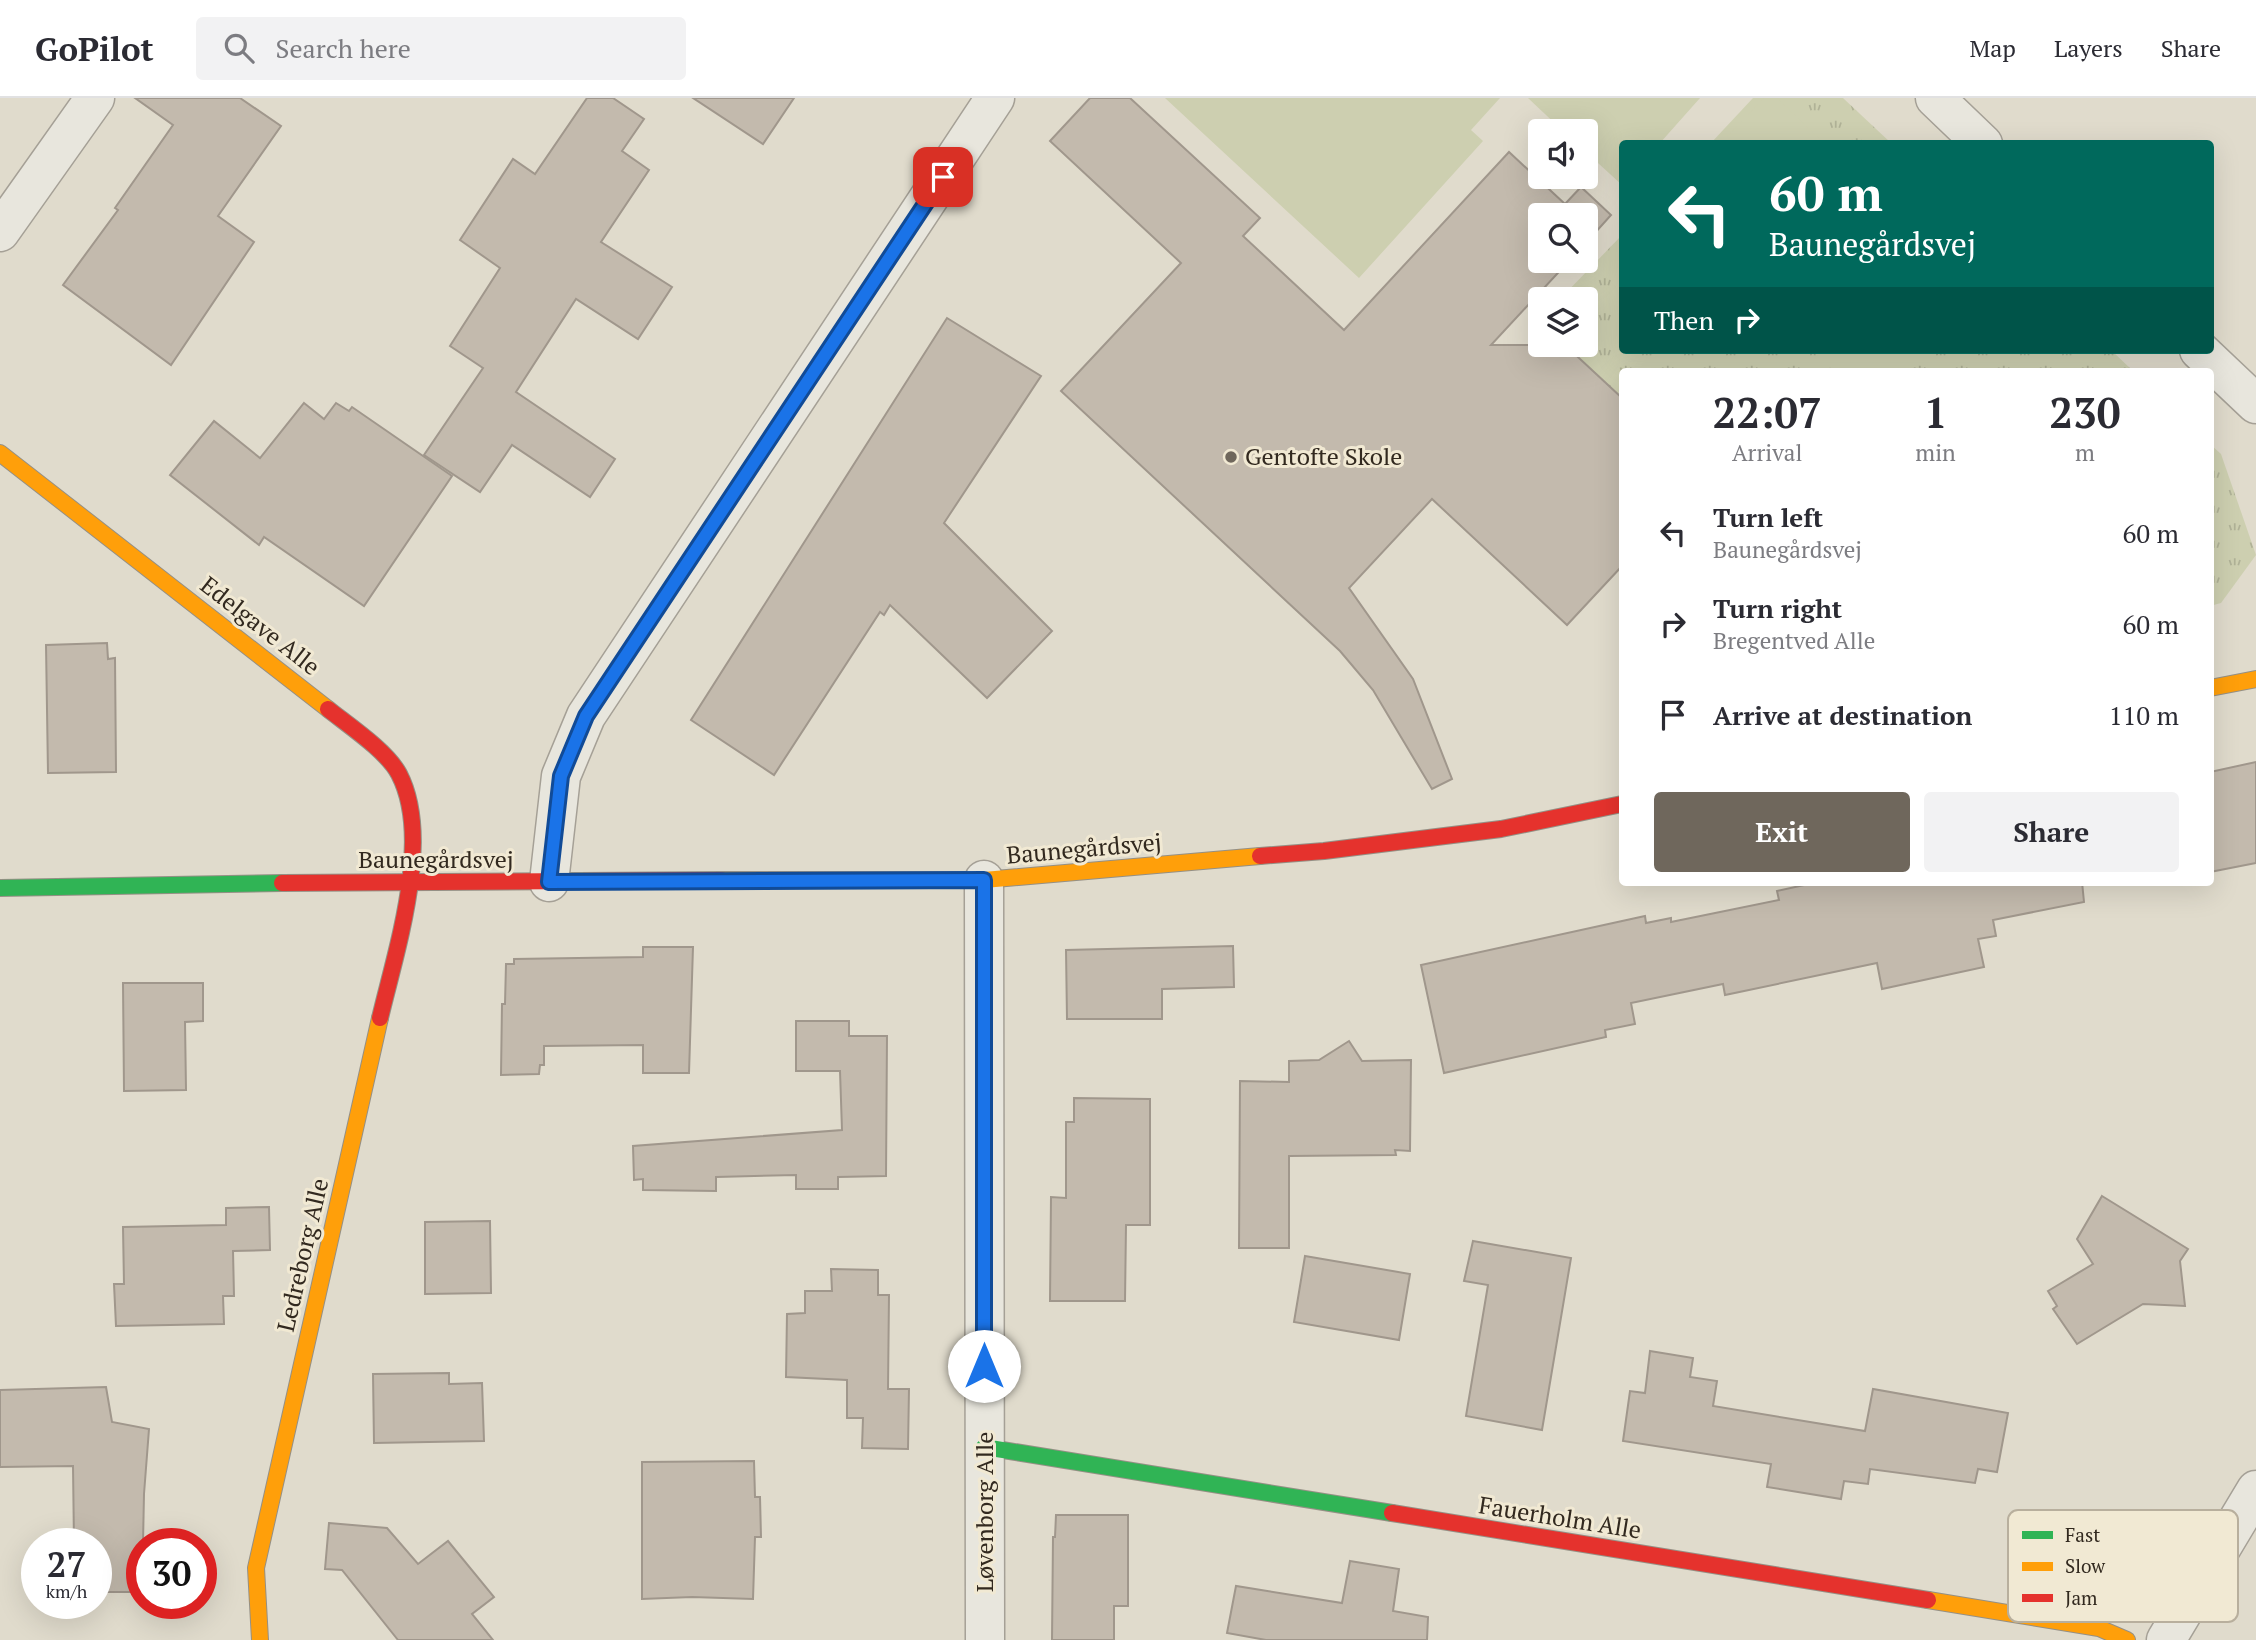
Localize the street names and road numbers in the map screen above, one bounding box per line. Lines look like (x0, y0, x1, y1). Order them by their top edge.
street label: Edelgave Alle (194, 568, 327, 682)
street label: Baunegårdsvej (1005, 825, 1163, 871)
street label: Baunegårdsvej (358, 843, 514, 875)
street label: Ledreborg Alle (269, 1175, 335, 1335)
street label: Løvenborg Alle (968, 1432, 1000, 1592)
street label: Fauerholm Alle (1477, 1488, 1644, 1546)

